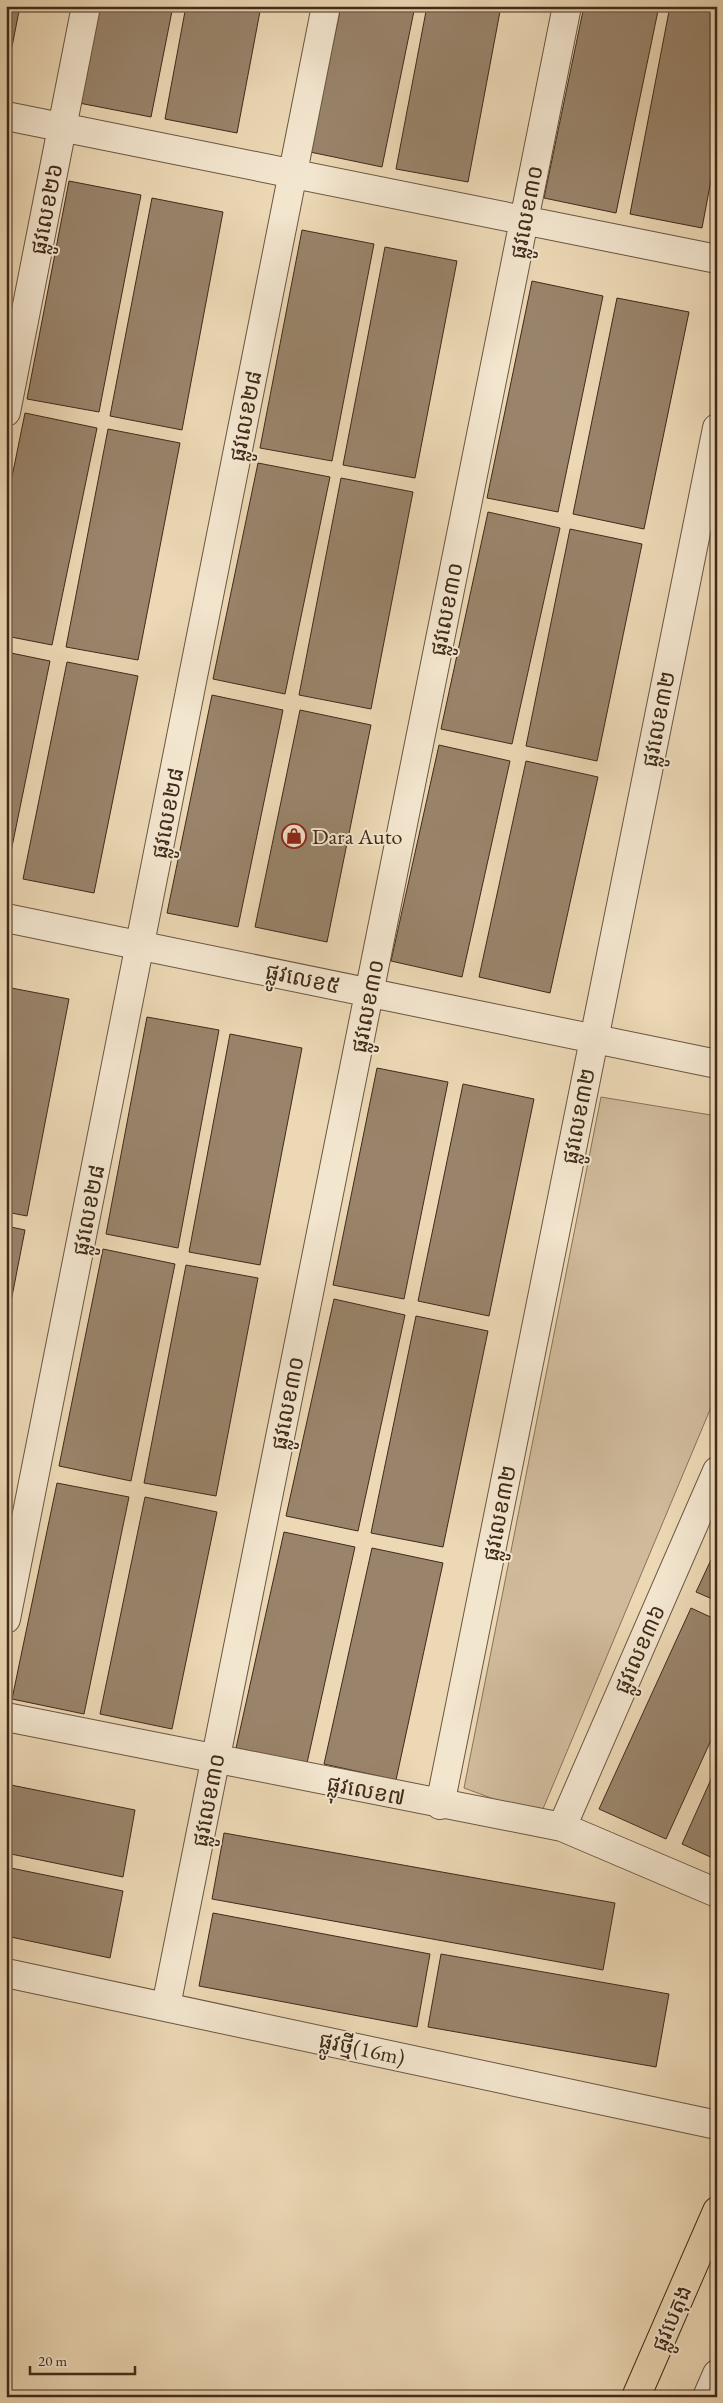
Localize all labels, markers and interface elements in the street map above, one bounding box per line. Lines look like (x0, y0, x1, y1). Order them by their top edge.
street label: ផ្លូវលេខ២៦ (23, 161, 75, 258)
street label: ផ្លូវលេខ៣០ (503, 163, 555, 262)
street label: ផ្លូវលេខ២៨ (222, 368, 274, 465)
street label: ផ្លូវលេខ៣០ (423, 560, 475, 659)
street label: ផ្លូវលេខ៣២ (635, 669, 687, 771)
street label: ផ្លូវលេខ២៨ (144, 765, 196, 862)
place label: Dara Auto (312, 822, 403, 851)
shop icon: Dara Auto (281, 823, 307, 849)
street label: ផ្លូវលេខ៥ (262, 956, 343, 1006)
street label: ផ្លូវលេខ៣០ (344, 957, 396, 1056)
street label: ផ្លូវលេខ៣២ (555, 1066, 607, 1168)
street label: ផ្លូវលេខ២៨ (65, 1162, 117, 1259)
street label: ផ្លូវលេខ៣០ (264, 1354, 316, 1453)
street label: ផ្លូវលេខ៣២ (476, 1463, 528, 1565)
street label: ផ្លូវលេខ៣៦ (607, 1600, 677, 1701)
street label: ផ្លូវលេខ៣០ (185, 1751, 237, 1850)
street label: ផ្លុវលេខ៧ (323, 1769, 407, 1818)
street label: ផ្លូវថ្មី(16m) (315, 2025, 408, 2077)
street label: ផ្លូវបេតុង (645, 2281, 703, 2358)
scale bar (30, 2343, 135, 2375)
text: 20 m (38, 2351, 67, 2370)

